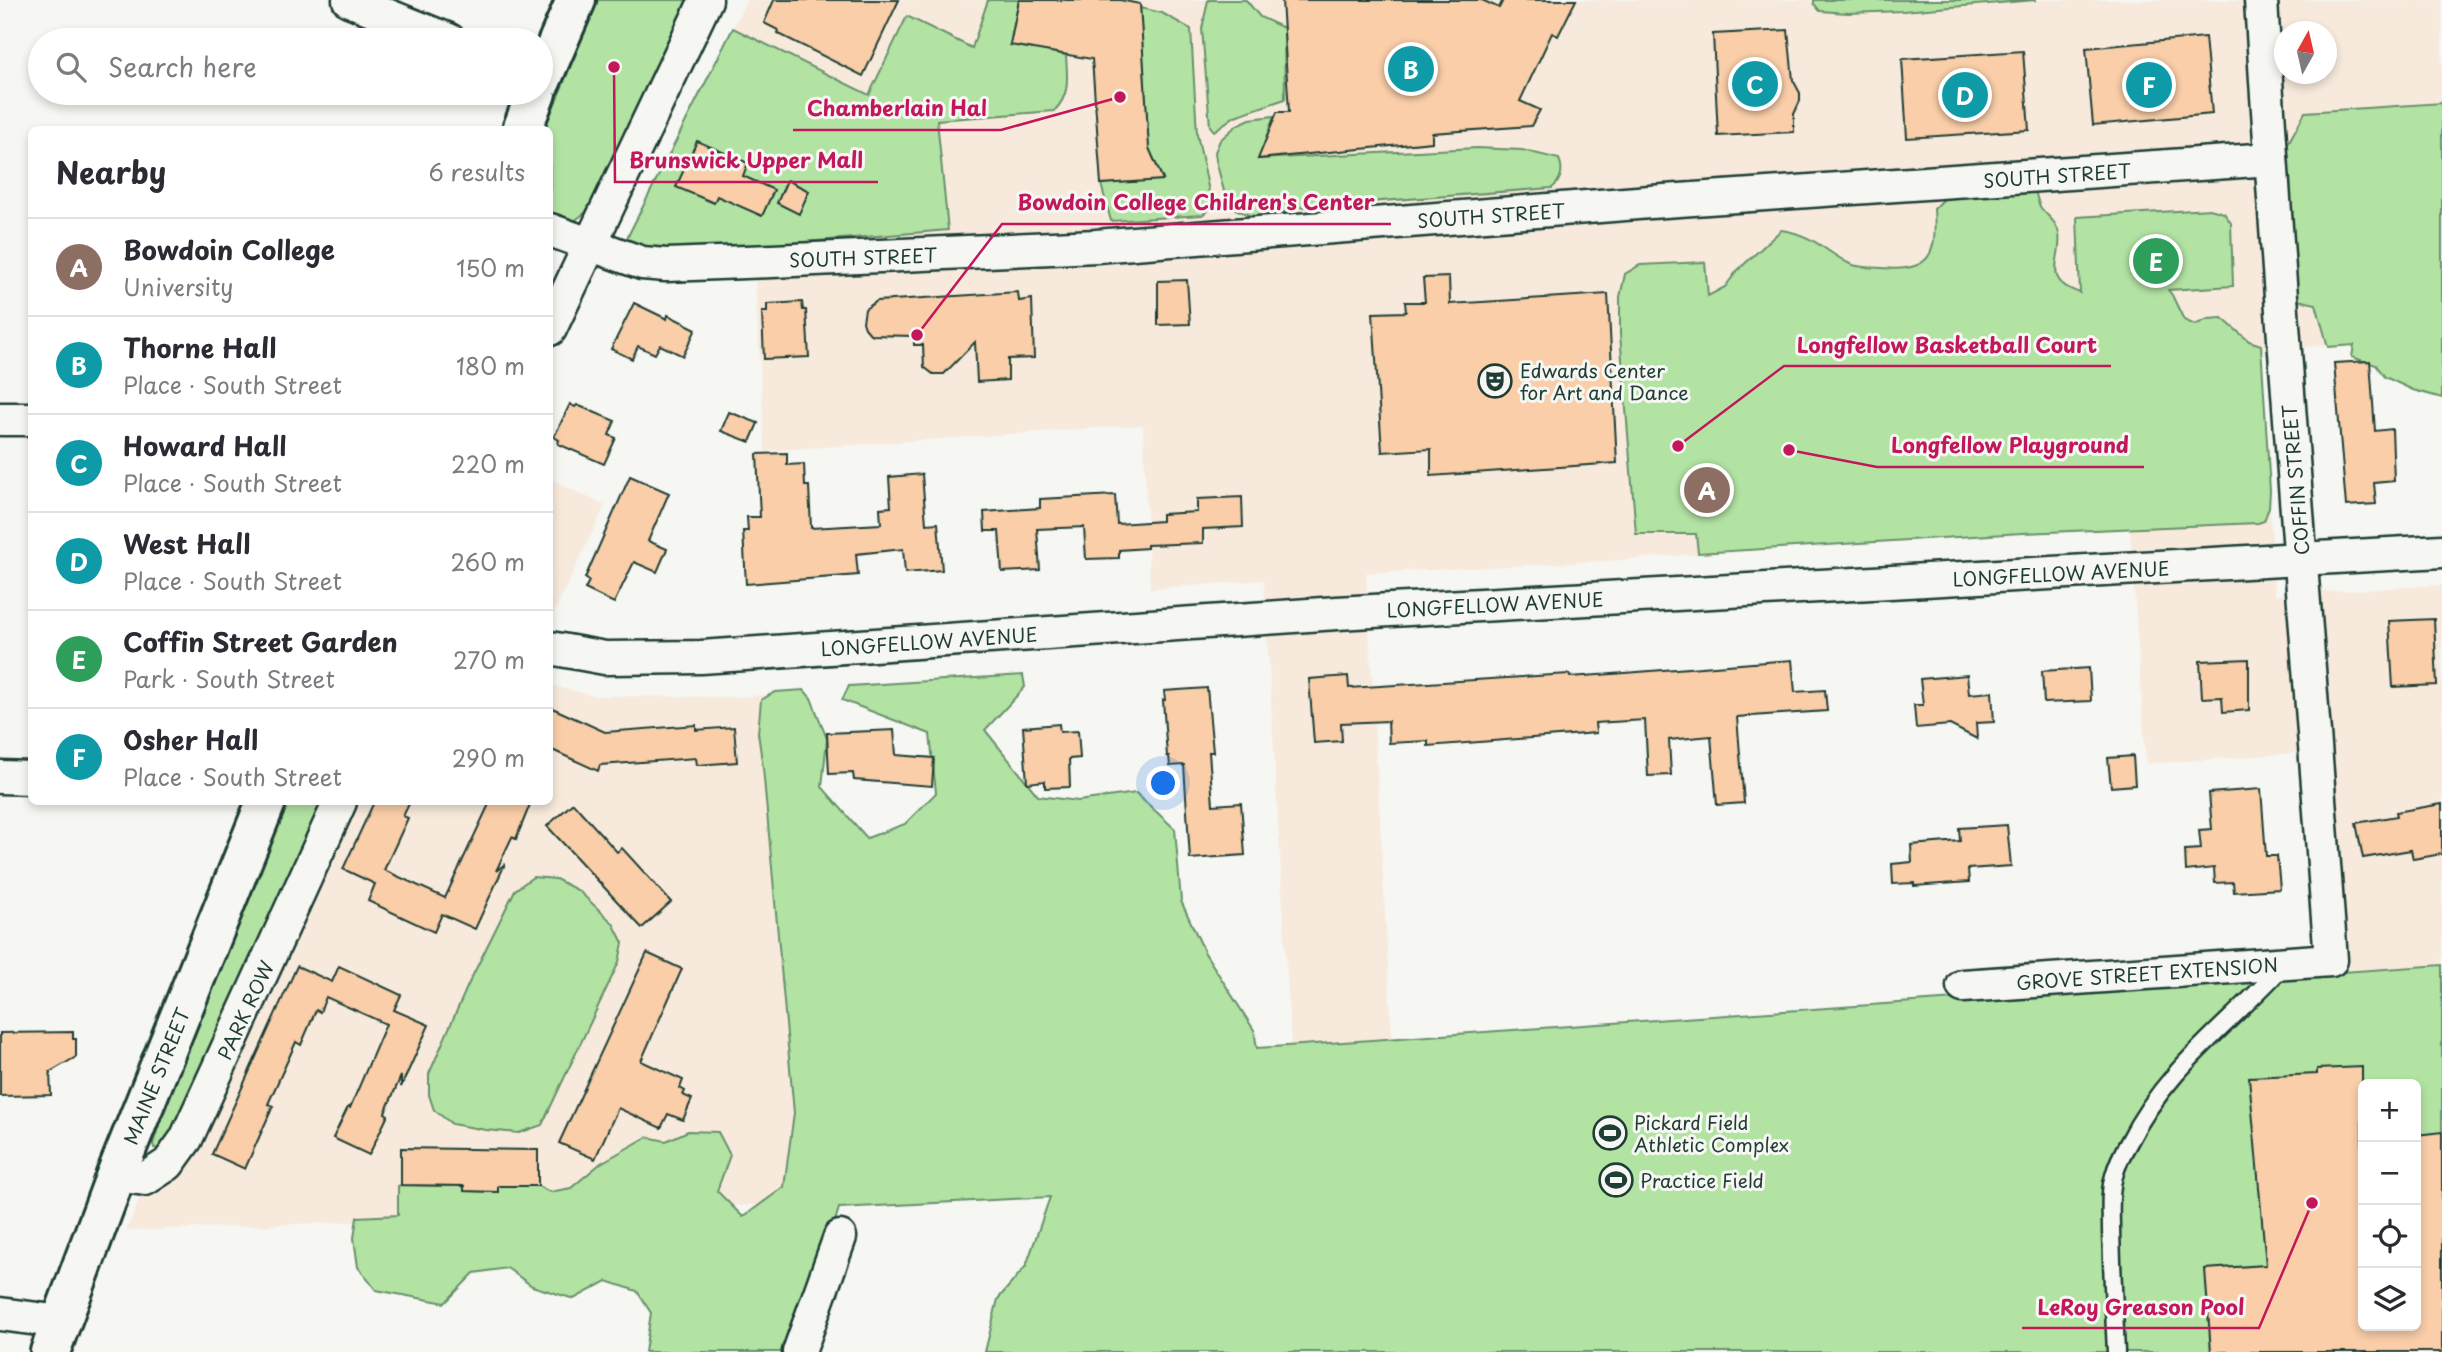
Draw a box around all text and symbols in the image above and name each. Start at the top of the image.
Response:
north arrow [2274,21,2337,84]
search box [28,28,553,105]
pin: B [1388,43,1434,95]
text: Search here [108,47,257,86]
icon: search [52,48,90,86]
pin: C [1732,58,1778,110]
pin: F [2126,59,2172,111]
pin: D [1942,69,1988,121]
callout: Chamberlain Hal [793,88,1001,130]
text: Chamberlain Hal [807,91,987,123]
callout: Brunswick Upper Mall [615,140,878,182]
text: Brunswick Upper Mall [629,143,863,175]
text: Nearby [56,149,166,194]
text: 6 results [429,154,525,189]
street label: SOUTH STREET [1982,156,2132,194]
callout: Bowdoin College Children's Center [1002,182,1391,224]
text: Bowdoin College Children's Center [1017,185,1375,217]
street label: SOUTH STREET [1416,196,1566,234]
text: Bowdoin College [123,230,335,269]
pin: E [2133,235,2179,287]
street label: SOUTH STREET [789,240,937,274]
text: A [70,250,88,285]
text: 150 m [456,250,525,285]
text: University [123,269,233,304]
callout: Longfellow Basketball Court [1784,324,2111,366]
text: Thorne Hall [123,328,276,367]
text: Longfellow Basketball Court [1797,328,2097,360]
text: B [71,348,87,383]
text: 180 m [456,348,525,383]
place label: Edwards Center for Art and Dance [1520,356,1689,406]
theatre icon: Edwards Center for Art and Dance [1476,362,1514,400]
text: Place · South Street [123,367,342,402]
street label: COFFIN STREET [2274,403,2316,557]
callout: Longfellow Playground [1877,425,2144,467]
text: Howard Hall [123,426,286,465]
text: Longfellow Playground [1891,428,2129,460]
text: C [70,446,88,481]
text: 220 m [451,446,525,481]
pin: A [1684,464,1730,516]
text: Place · South Street [123,465,342,500]
text: West Hall [123,524,250,563]
text: D [70,544,88,579]
text: 260 m [450,544,525,579]
street label: LONGFELLOW AVENUE [1952,553,2170,593]
text: Place · South Street [123,563,342,598]
street label: LONGFELLOW AVENUE [1386,584,1604,624]
street label: LONGFELLOW AVENUE [820,619,1038,663]
text: Coffin Street Garden [123,622,398,661]
text: E [72,642,86,677]
text: 270 m [453,642,525,677]
text: Park · South Street [123,661,335,696]
text: Osher Hall [123,720,258,759]
text: F [72,740,86,775]
text: 290 m [452,740,525,775]
text: Place · South Street [123,759,342,794]
your location [1146,766,1180,800]
street label: GROVE STREET EXTENSION [2015,950,2279,996]
street label: PARK ROW [210,956,280,1064]
street label: MAINE STREET [116,1004,196,1148]
map controls [2358,1079,2421,1331]
button: + [2358,1079,2421,1142]
place label: Pickard Field Athletic Complex [1634,1108,1789,1158]
sports icon: Pickard Field Athletic Complex [1591,1114,1629,1152]
button: − [2358,1142,2421,1205]
sports icon: Practice Field [1597,1161,1635,1199]
place label: Practice Field [1640,1166,1764,1194]
button: locate [2358,1205,2421,1268]
button: layers [2358,1268,2421,1331]
callout: LeRoy Greason Pool [2022,1286,2259,1328]
text: LeRoy Greason Pool [2038,1290,2244,1322]

